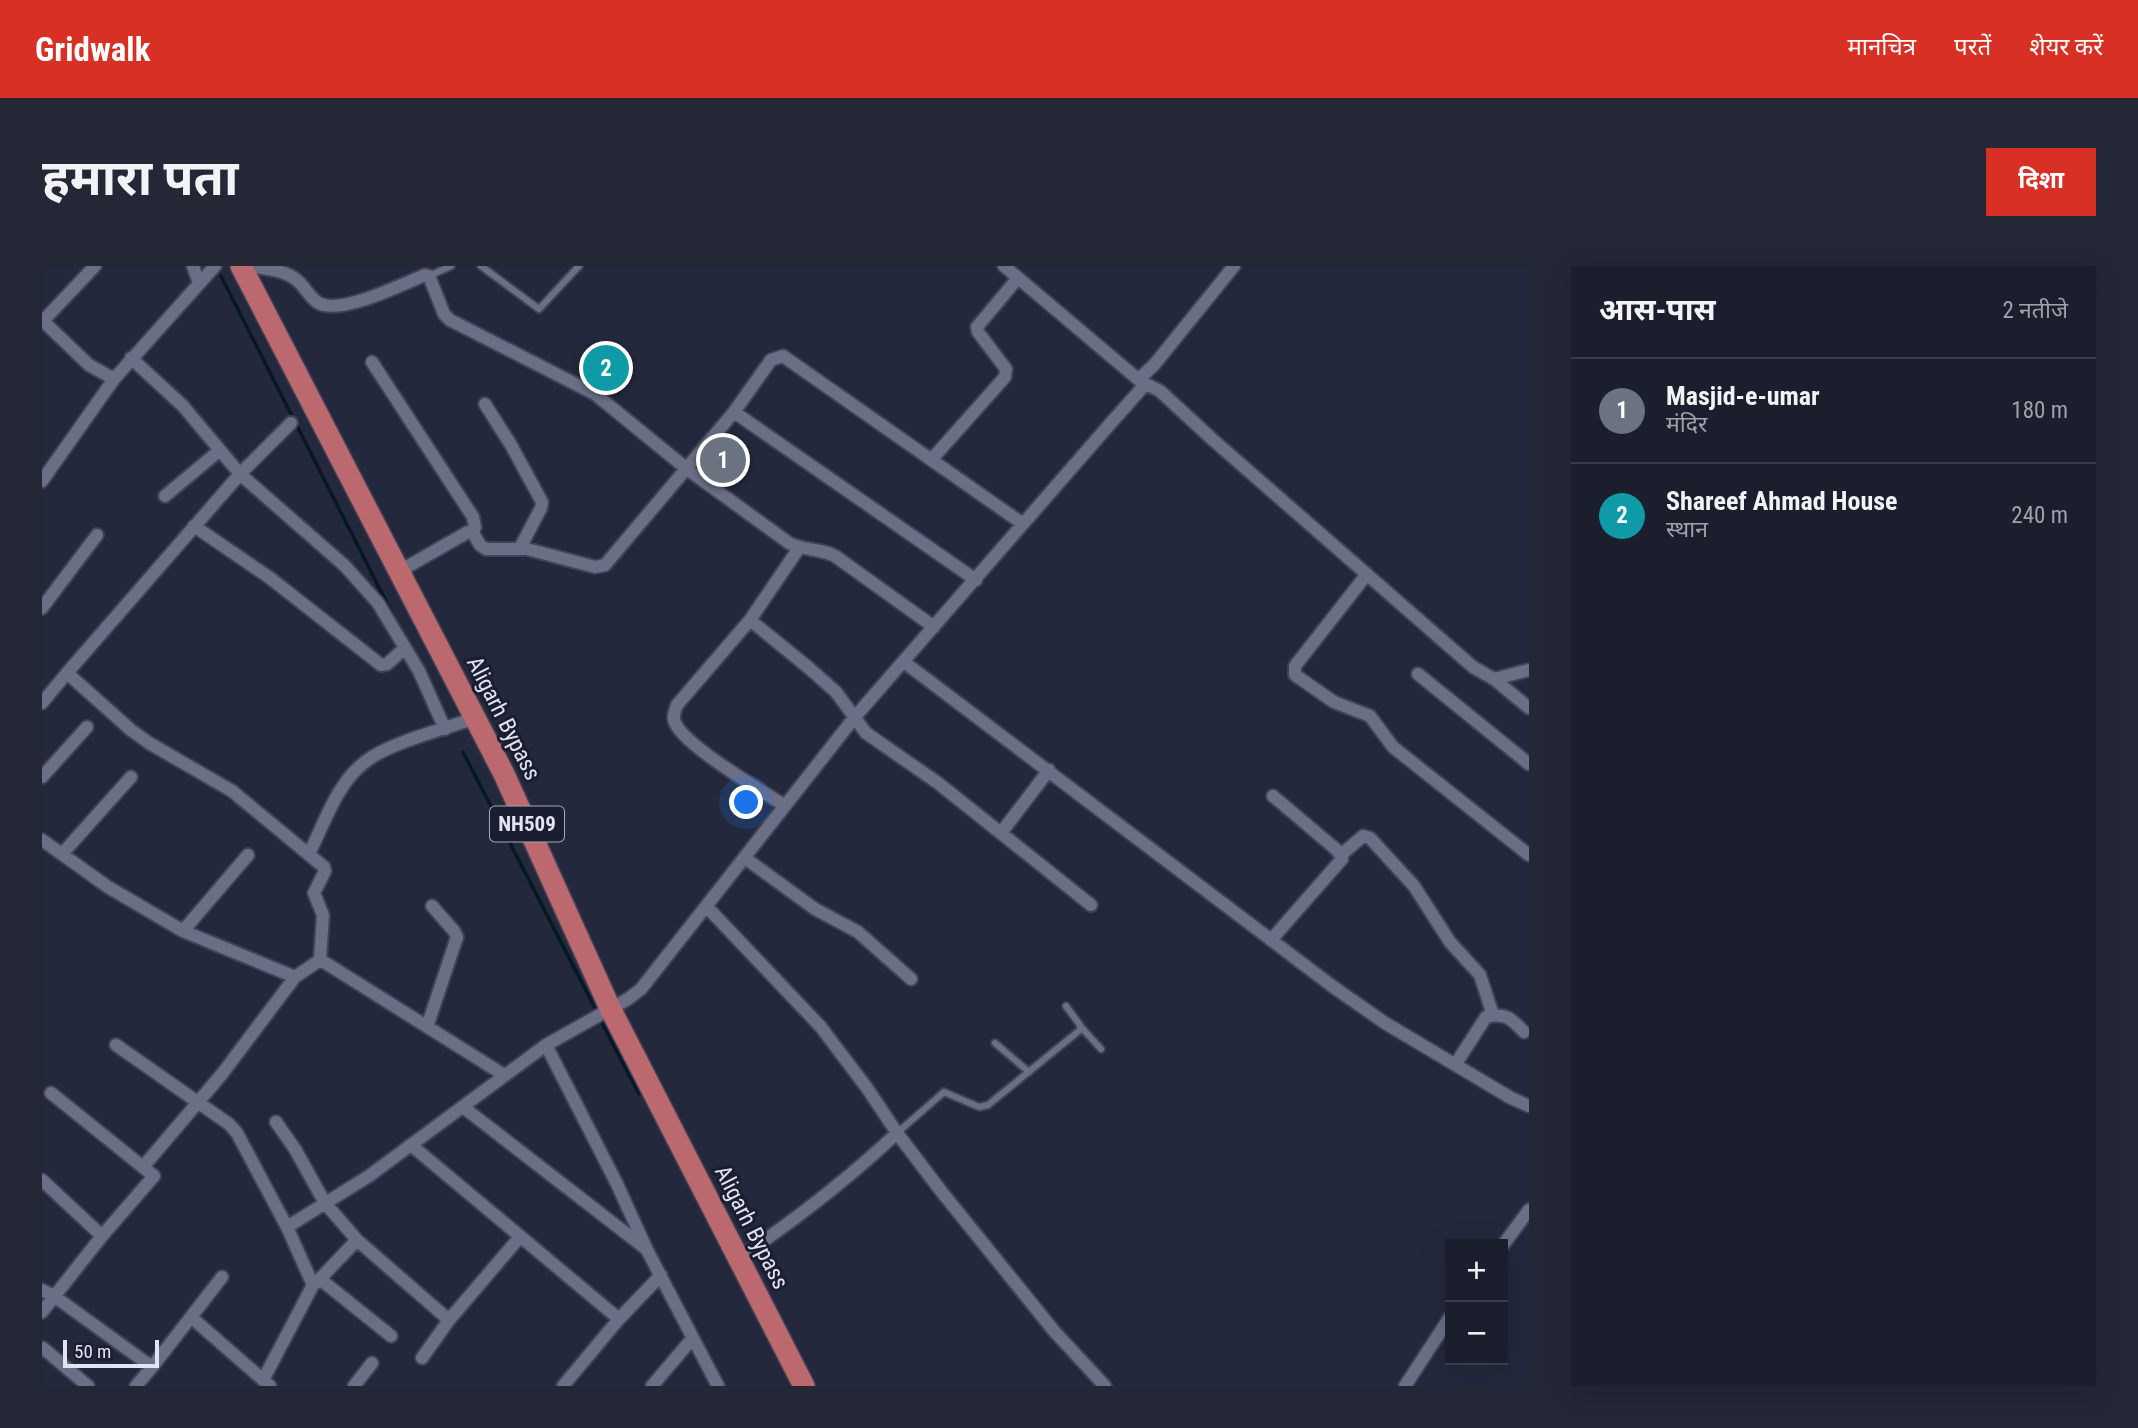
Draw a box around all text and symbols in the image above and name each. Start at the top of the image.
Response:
text: Gridwalk [35,30,150,69]
text: मानचित्र [1847,33,1916,61]
text: परतें [1954,33,1991,61]
text: शेयर करें [2029,33,2103,61]
button: दिशा [1986,148,2096,216]
text: हमारा पता [42,150,238,207]
text: आस-पास [1599,292,1716,327]
text: 2 नतीजे [2002,297,2068,324]
pin: 2 [583,342,629,394]
text: Masjid-e-umar [1666,381,1820,411]
text: 1 [1616,397,1628,424]
text: 180 m [2011,397,2068,424]
text: मंदिर [1666,411,1707,438]
pin: 1 [700,434,746,486]
text: Shareef Ahmad House [1666,486,1898,516]
text: 2 [1616,502,1628,529]
text: 240 m [2011,502,2068,529]
text: स्थान [1666,516,1708,543]
street label: Aligarh Bypass [461,652,546,785]
your location [729,785,763,819]
road number: NH509 [490,806,564,842]
street label: Aligarh Bypass [709,1161,794,1294]
map controls [1445,1239,1508,1365]
button: + [1445,1239,1508,1302]
button: − [1445,1302,1508,1365]
scale bar [63,1337,159,1369]
text: 50 m [74,1340,111,1363]

